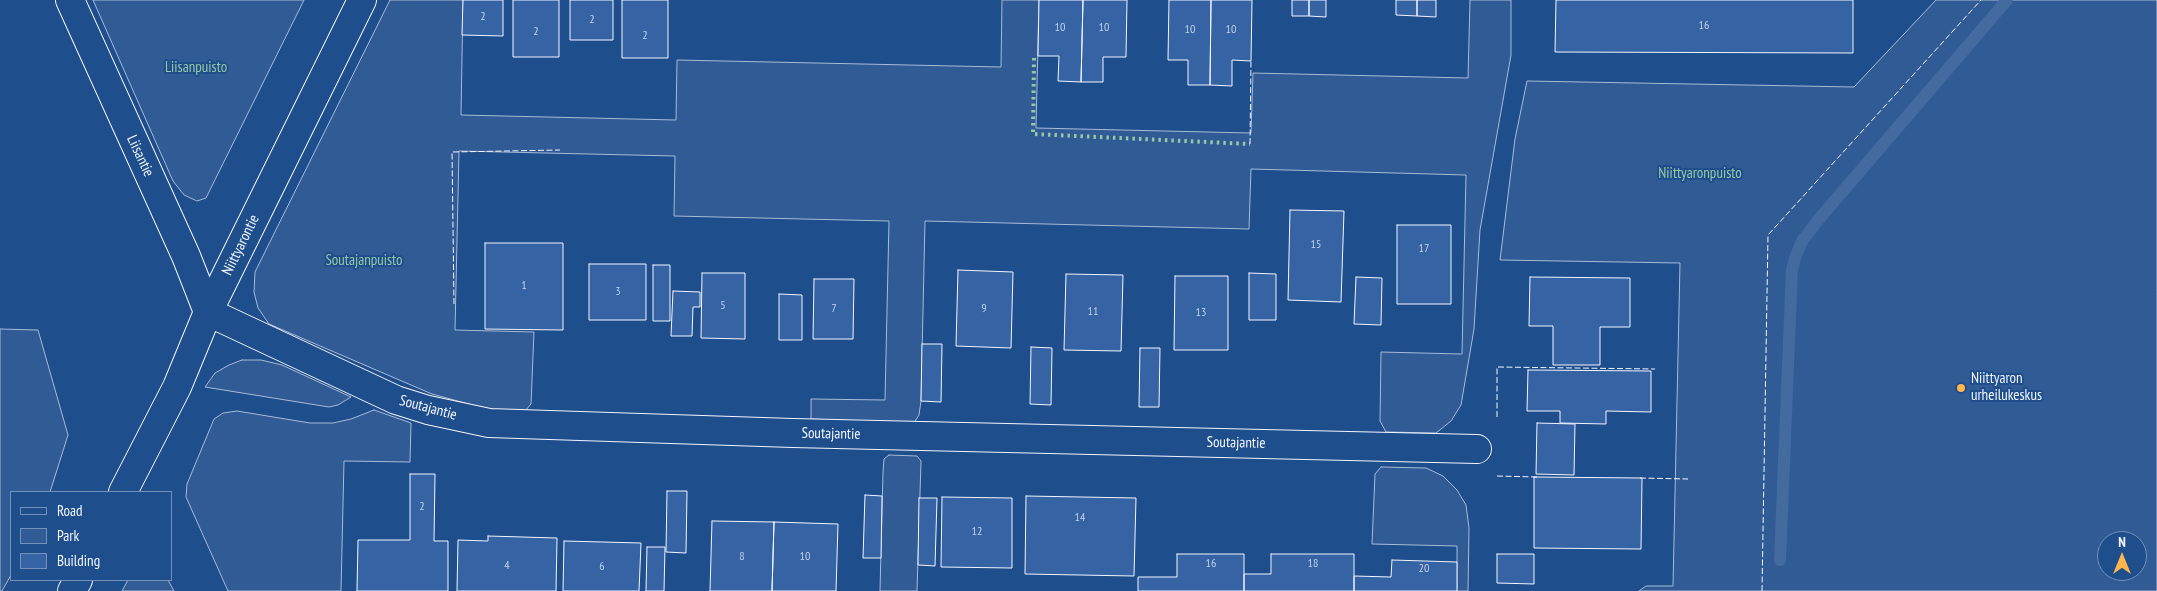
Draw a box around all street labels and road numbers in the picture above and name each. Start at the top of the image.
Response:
street label: Liisantie [123,132,157,180]
street label: Niittyarontie [219,212,263,278]
street label: Soutajantie [397,392,459,424]
street label: Soutajantie [801,424,861,444]
street label: Soutajantie [1206,433,1266,453]

